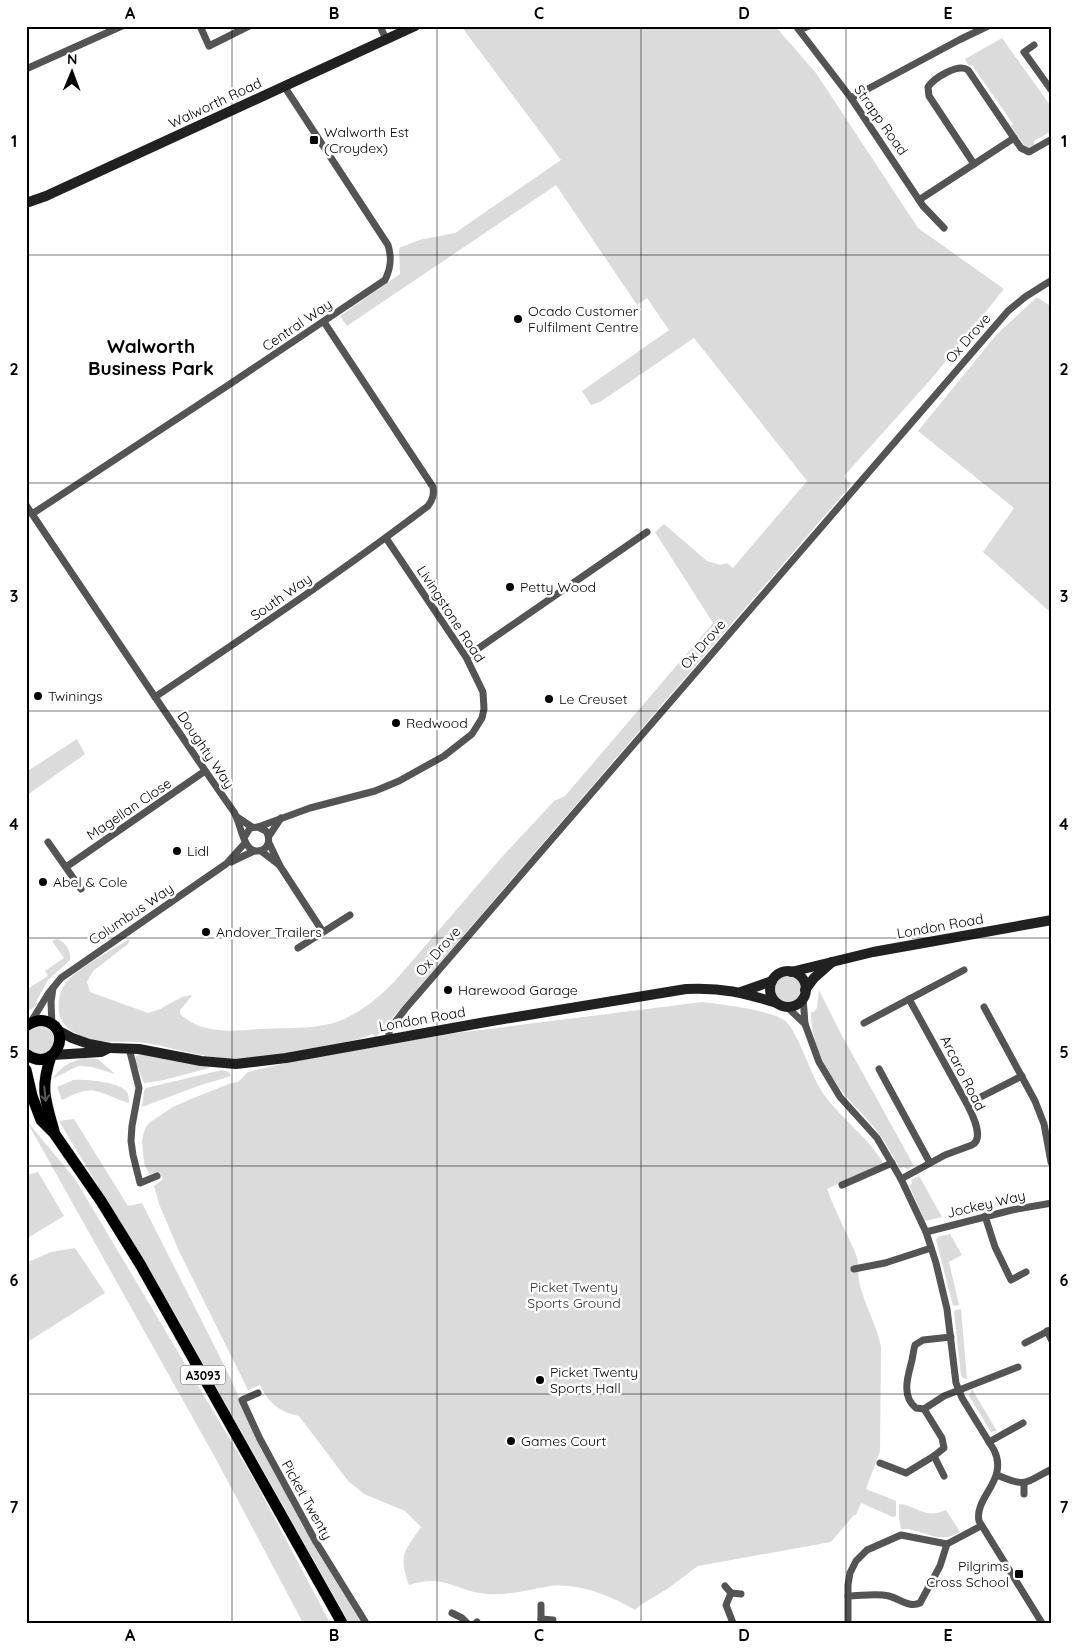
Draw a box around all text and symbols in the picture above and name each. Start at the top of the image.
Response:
text: A [125,3,136,23]
text: B [329,3,339,23]
text: C [534,3,544,23]
text: D [738,3,750,23]
text: E [943,3,953,23]
north arrow [48,48,98,98]
text: N [67,50,78,68]
street label: Walworth Road [166,74,264,132]
street label: Strapp Road [850,81,912,159]
place label: Walworth Est (Croydex) [324,123,409,157]
text: 1 [11,131,17,151]
text: 1 [1061,131,1067,151]
marker: Walworth Est (Croydex) [308,134,320,146]
street label: Central Way [259,295,335,355]
place label: Ocado Customer Fulfilment Centre [528,302,639,336]
street label: Ox Drove [942,309,995,367]
marker: Ocado Customer Fulfilment Centre [512,313,524,325]
district label: Walworth Business Park [88,334,214,380]
text: 2 [9,359,19,379]
text: 2 [1059,359,1069,379]
street label: Livingstone Road [413,562,489,666]
street label: South Way [247,569,315,625]
place label: Petty Wood [520,578,596,596]
marker: Petty Wood [504,581,516,593]
text: 3 [10,586,18,606]
text: 3 [1060,586,1068,606]
street label: Ox Drove [677,615,730,673]
place label: Twinings [48,687,103,705]
marker: Twinings [32,690,44,702]
place label: Le Creuset [559,690,628,708]
marker: Le Creuset [543,693,555,705]
street label: Doughty Way [174,708,238,792]
place label: Redwood [406,714,468,732]
marker: Redwood [390,717,402,729]
street label: Magellan Close [83,774,175,844]
text: 4 [9,814,19,834]
text: 4 [1059,814,1069,834]
place label: Lidl [187,842,209,860]
marker: Lidl [171,845,183,857]
place label: Abel & Cole [53,873,127,891]
marker: Abel & Cole [37,876,49,888]
street label: Columbus Way [85,879,177,949]
street label: London Road [895,910,985,942]
street label: Ox Drove [412,922,465,980]
place label: Andover Trailers [216,923,322,941]
marker: Andover Trailers [200,926,212,938]
place label: Harewood Garage [458,981,578,999]
marker: Harewood Garage [442,984,454,996]
street label: London Road [377,1003,467,1035]
street label: Arcaro Road [936,1032,990,1114]
text: 5 [9,1042,19,1062]
text: 5 [1059,1042,1069,1062]
one-way arrow [40,1086,50,1102]
street label: Jockey Way [945,1186,1027,1222]
text: 6 [10,1270,19,1290]
text: 6 [1060,1270,1069,1290]
park label: Picket Twenty Sports Ground [527,1278,621,1312]
place label: Picket Twenty Sports Hall [550,1363,638,1397]
road number: A3093 [180,1366,226,1384]
marker: Picket Twenty Sports Hall [534,1374,546,1386]
place label: Games Court [521,1432,606,1450]
marker: Games Court [505,1435,517,1447]
street label: Picket Twenty [278,1457,336,1543]
text: 7 [10,1497,19,1517]
text: 7 [1060,1497,1069,1517]
place label: Pilgrims Cross School [926,1557,1009,1591]
marker: Pilgrims Cross School [1013,1568,1025,1580]
text: A [125,1625,136,1645]
text: B [329,1625,339,1645]
text: C [534,1625,544,1645]
text: D [738,1625,750,1645]
text: E [943,1625,953,1645]

